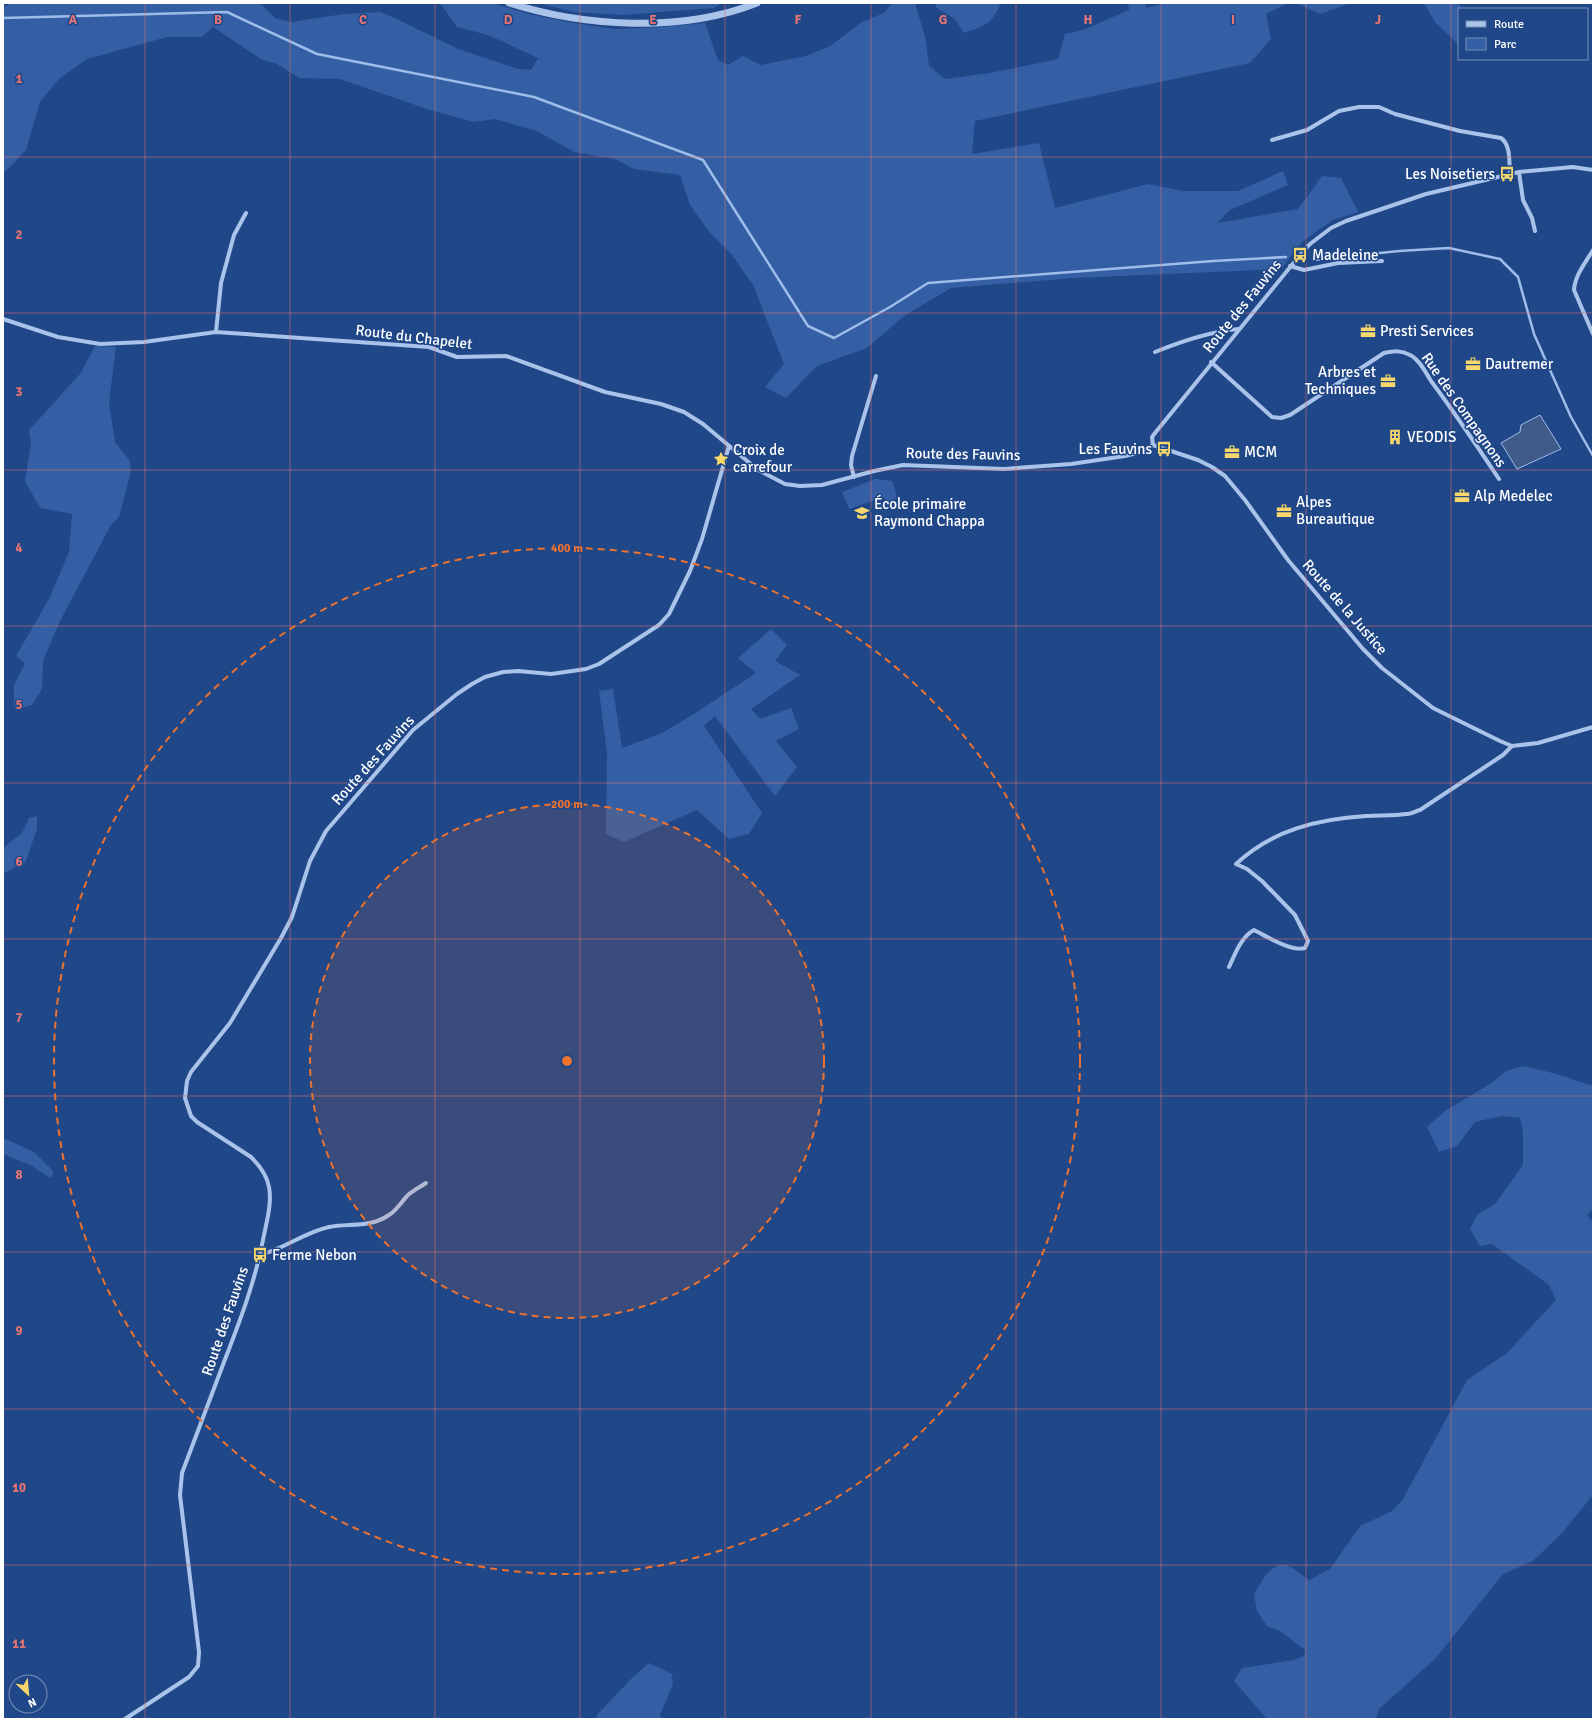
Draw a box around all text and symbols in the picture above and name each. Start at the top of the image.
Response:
legend [1458,8,1588,60]
text: A [69,12,78,28]
text: B [214,12,222,28]
text: C [359,12,367,28]
text: D [504,12,513,28]
text: E [649,12,657,28]
text: F [795,12,802,28]
text: G [939,12,947,28]
text: H [1084,12,1092,28]
text: I [1231,12,1235,28]
text: J [1375,12,1381,28]
text: Route [1494,17,1524,32]
text: Parc [1494,37,1517,52]
text: 1 [15,71,23,87]
place label: Les Noisetiers [1405,165,1495,183]
bus stop icon: Les Noisetiers [1498,165,1516,183]
text: 2 [15,227,23,243]
bus stop icon: Madeleine [1291,246,1309,264]
place label: Madeleine [1312,246,1379,264]
street label: Route des Fauvins [1199,255,1285,356]
street label: Route du Chapelet [355,321,473,353]
office icon: Presti Services [1359,322,1377,340]
place label: Presti Services [1380,322,1474,340]
street label: Rue des Compagnons [1418,349,1511,471]
office icon: Dautremer [1464,355,1482,373]
place label: Dautremer [1485,355,1554,373]
place label: Arbres et Techniques [1305,363,1376,398]
office icon: Arbres et Techniques [1379,372,1397,390]
text: 3 [15,384,23,400]
building icon: VEODIS [1386,428,1404,446]
place label: VEODIS [1407,428,1456,446]
place label: Les Fauvins [1079,440,1152,458]
bus stop icon: Les Fauvins [1155,440,1173,458]
place label: Croix de carrefour [733,441,793,476]
office icon: MCM [1223,443,1241,461]
place label: MCM [1244,443,1277,461]
street label: Route des Fauvins [906,444,1021,464]
place icon: Croix de carrefour [712,450,730,468]
office icon: Alp Medelec [1453,487,1471,505]
place label: Alp Medelec [1474,487,1553,505]
place label: Alpes Bureautique [1296,493,1375,528]
place label: École primaire Raymond Chappa [874,494,985,530]
office icon: Alpes Bureautique [1275,502,1293,520]
school or university icon: École primaire Raymond Chappa [853,504,871,522]
text: 4 [15,540,23,556]
text: 400 m [551,541,583,556]
street label: Route de la Justice [1299,556,1391,658]
text: 5 [15,697,23,713]
street label: Route des Fauvins [328,711,418,809]
text: 200 m [551,797,583,812]
text: 6 [15,854,23,870]
text: 7 [15,1010,23,1026]
centre of rings [560,1054,574,1068]
text: 8 [15,1167,23,1183]
bus stop icon: Ferme Nebon [251,1246,269,1264]
place label: Ferme Nebon [272,1246,357,1264]
street label: Route des Fauvins [198,1263,252,1378]
text: 9 [15,1323,23,1339]
text: 10 [12,1480,26,1496]
text: 11 [12,1636,26,1652]
north arrow [8,1674,48,1714]
text: N [26,1695,38,1710]

